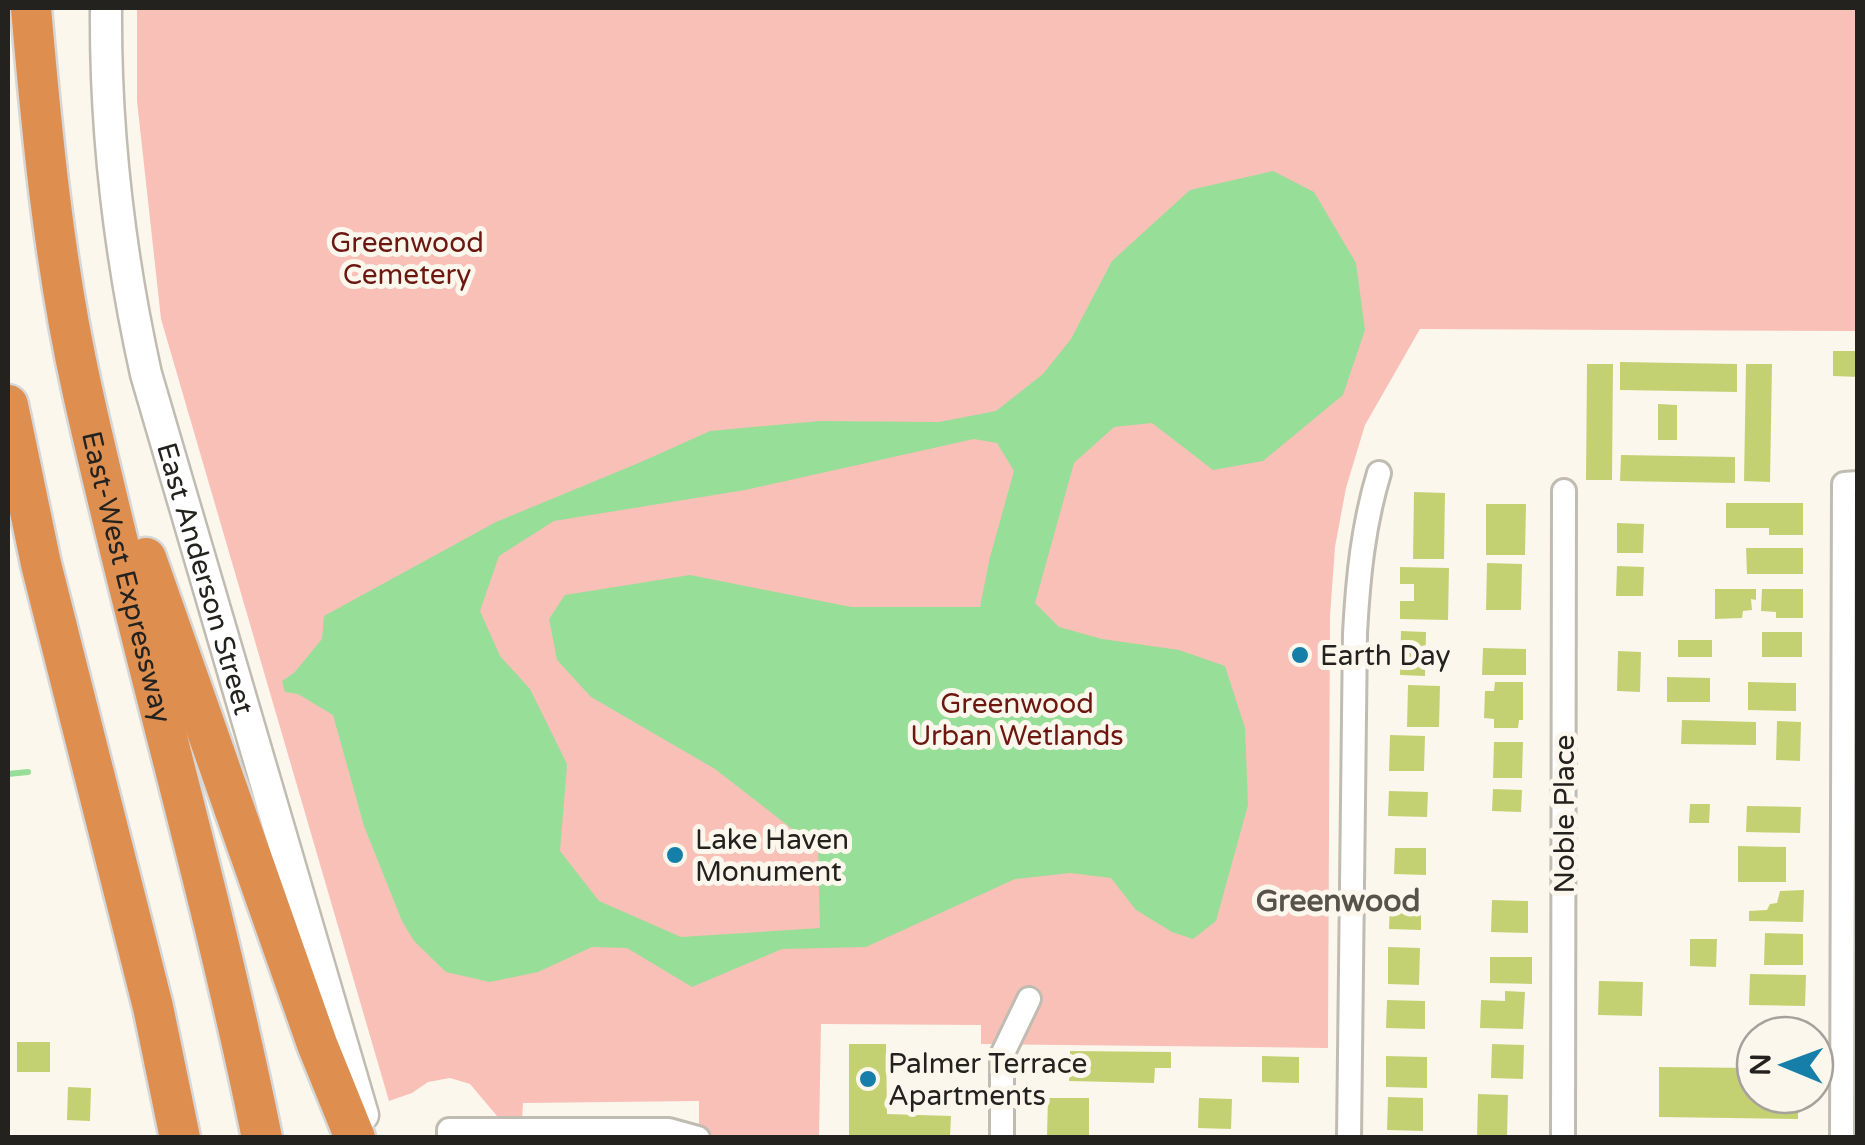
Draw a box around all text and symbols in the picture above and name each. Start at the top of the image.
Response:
park label: Greenwood Cemetery [330,226,484,292]
street label: East-West Expressway [74,428,179,727]
street label: East Anderson Street [149,439,261,719]
place label: Earth Day [1320,639,1450,673]
marker: Earth Day [1289,644,1311,666]
park label: Greenwood Urban Wetlands [910,687,1124,753]
street label: Noble Place [1548,735,1582,893]
place label: Lake Haven Monument [695,823,849,889]
marker: Lake Haven Monument [664,844,686,866]
district label: Greenwood [1256,883,1420,920]
north arrow [1735,1015,1835,1115]
place label: Palmer Terrace Apartments [888,1047,1087,1113]
text: N [1744,1053,1778,1076]
marker: Palmer Terrace Apartments [857,1068,879,1090]

